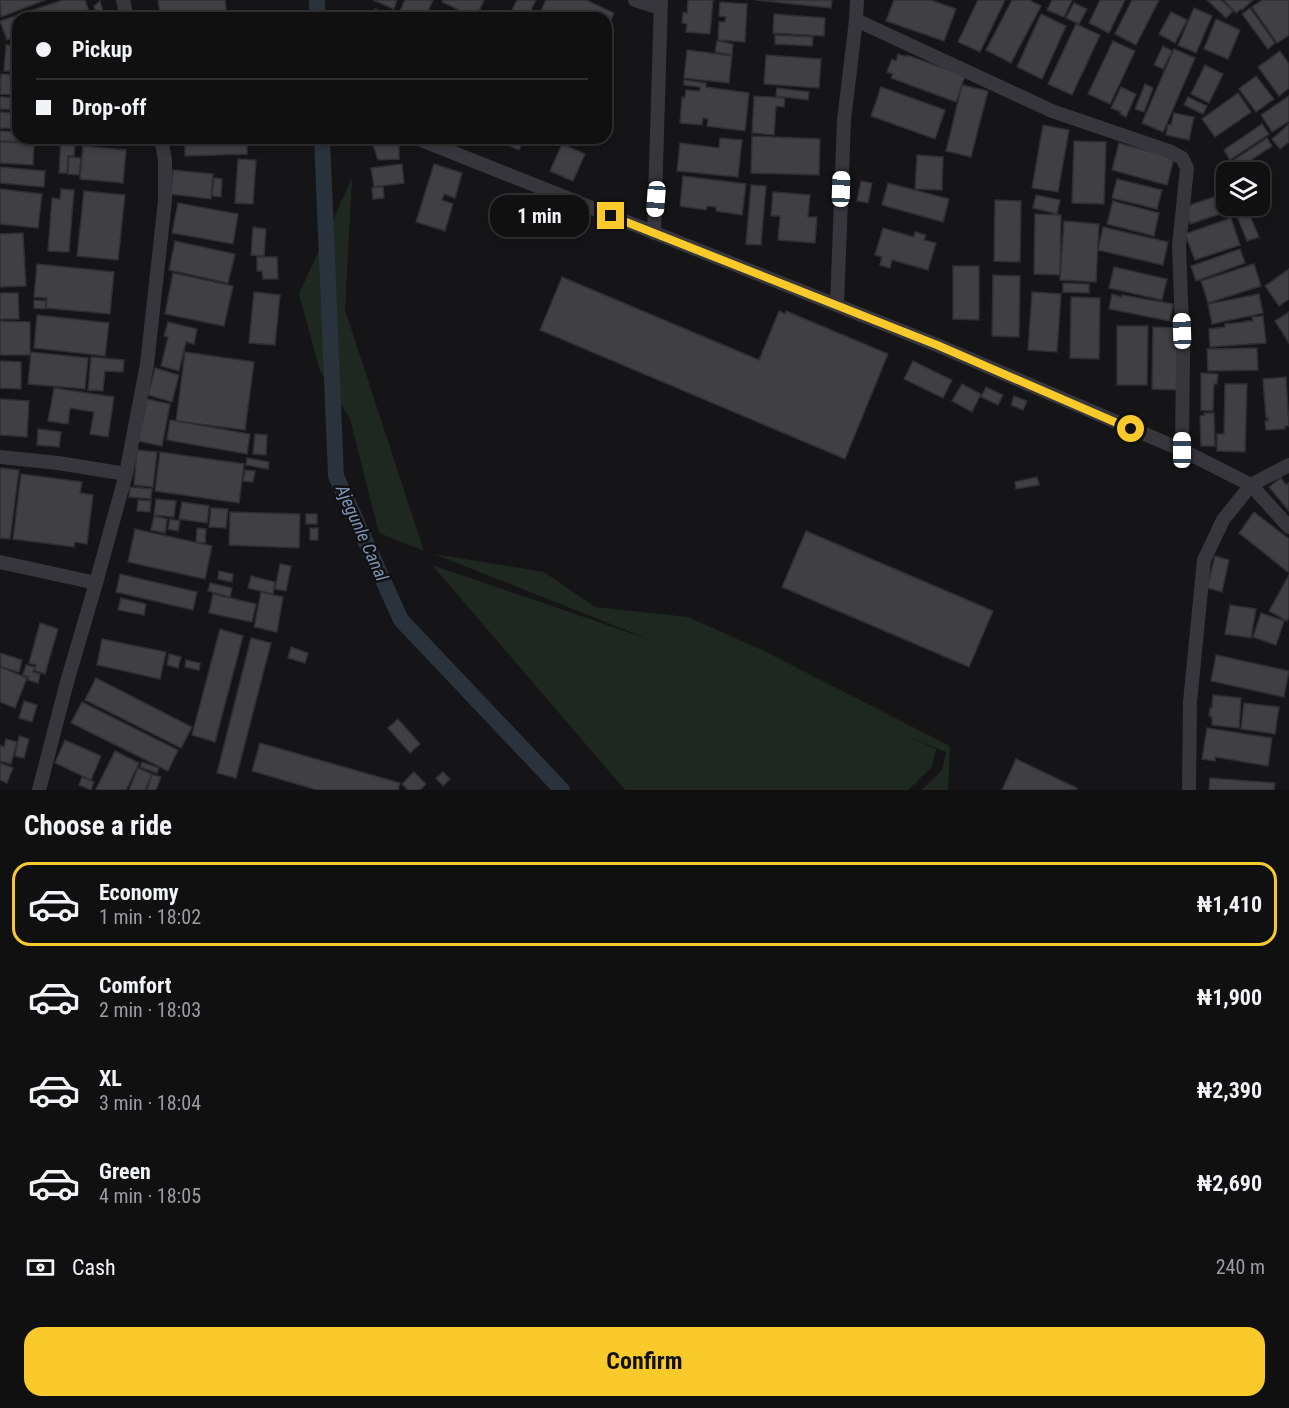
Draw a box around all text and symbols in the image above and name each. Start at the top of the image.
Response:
text: Pickup [72,37,132,62]
text: Drop-off [72,95,146,120]
map controls [1216,162,1270,216]
button: layers [1216,162,1270,216]
car [831,171,851,207]
car [646,180,666,218]
callout: 1 min [491,195,590,237]
route end [597,202,624,229]
text: 1 min [517,204,562,228]
car [1172,313,1192,349]
route start [1117,415,1144,442]
car [1173,432,1191,468]
water label: Ajegunle Canal [331,481,393,585]
text: Choose a ride [24,810,172,842]
icon: car [27,877,81,931]
text: Economy [99,880,179,905]
text: ₦1,410 [1196,892,1262,917]
text: 1 min · 18:02 [99,905,201,929]
icon: car [27,970,81,1024]
text: Comfort [99,973,172,998]
text: ₦1,900 [1196,985,1262,1010]
text: 2 min · 18:03 [99,998,201,1022]
icon: car [27,1063,81,1117]
text: XL [99,1066,122,1091]
text: ₦2,390 [1196,1078,1262,1103]
text: 3 min · 18:04 [99,1091,201,1115]
icon: car [27,1156,81,1210]
text: Green [99,1159,151,1184]
text: ₦2,690 [1196,1171,1262,1196]
text: 4 min · 18:05 [99,1184,201,1208]
icon: cash [24,1251,57,1284]
text: Cash [72,1255,116,1280]
text: 240 m [1216,1255,1265,1279]
button: Confirm [24,1327,1265,1396]

